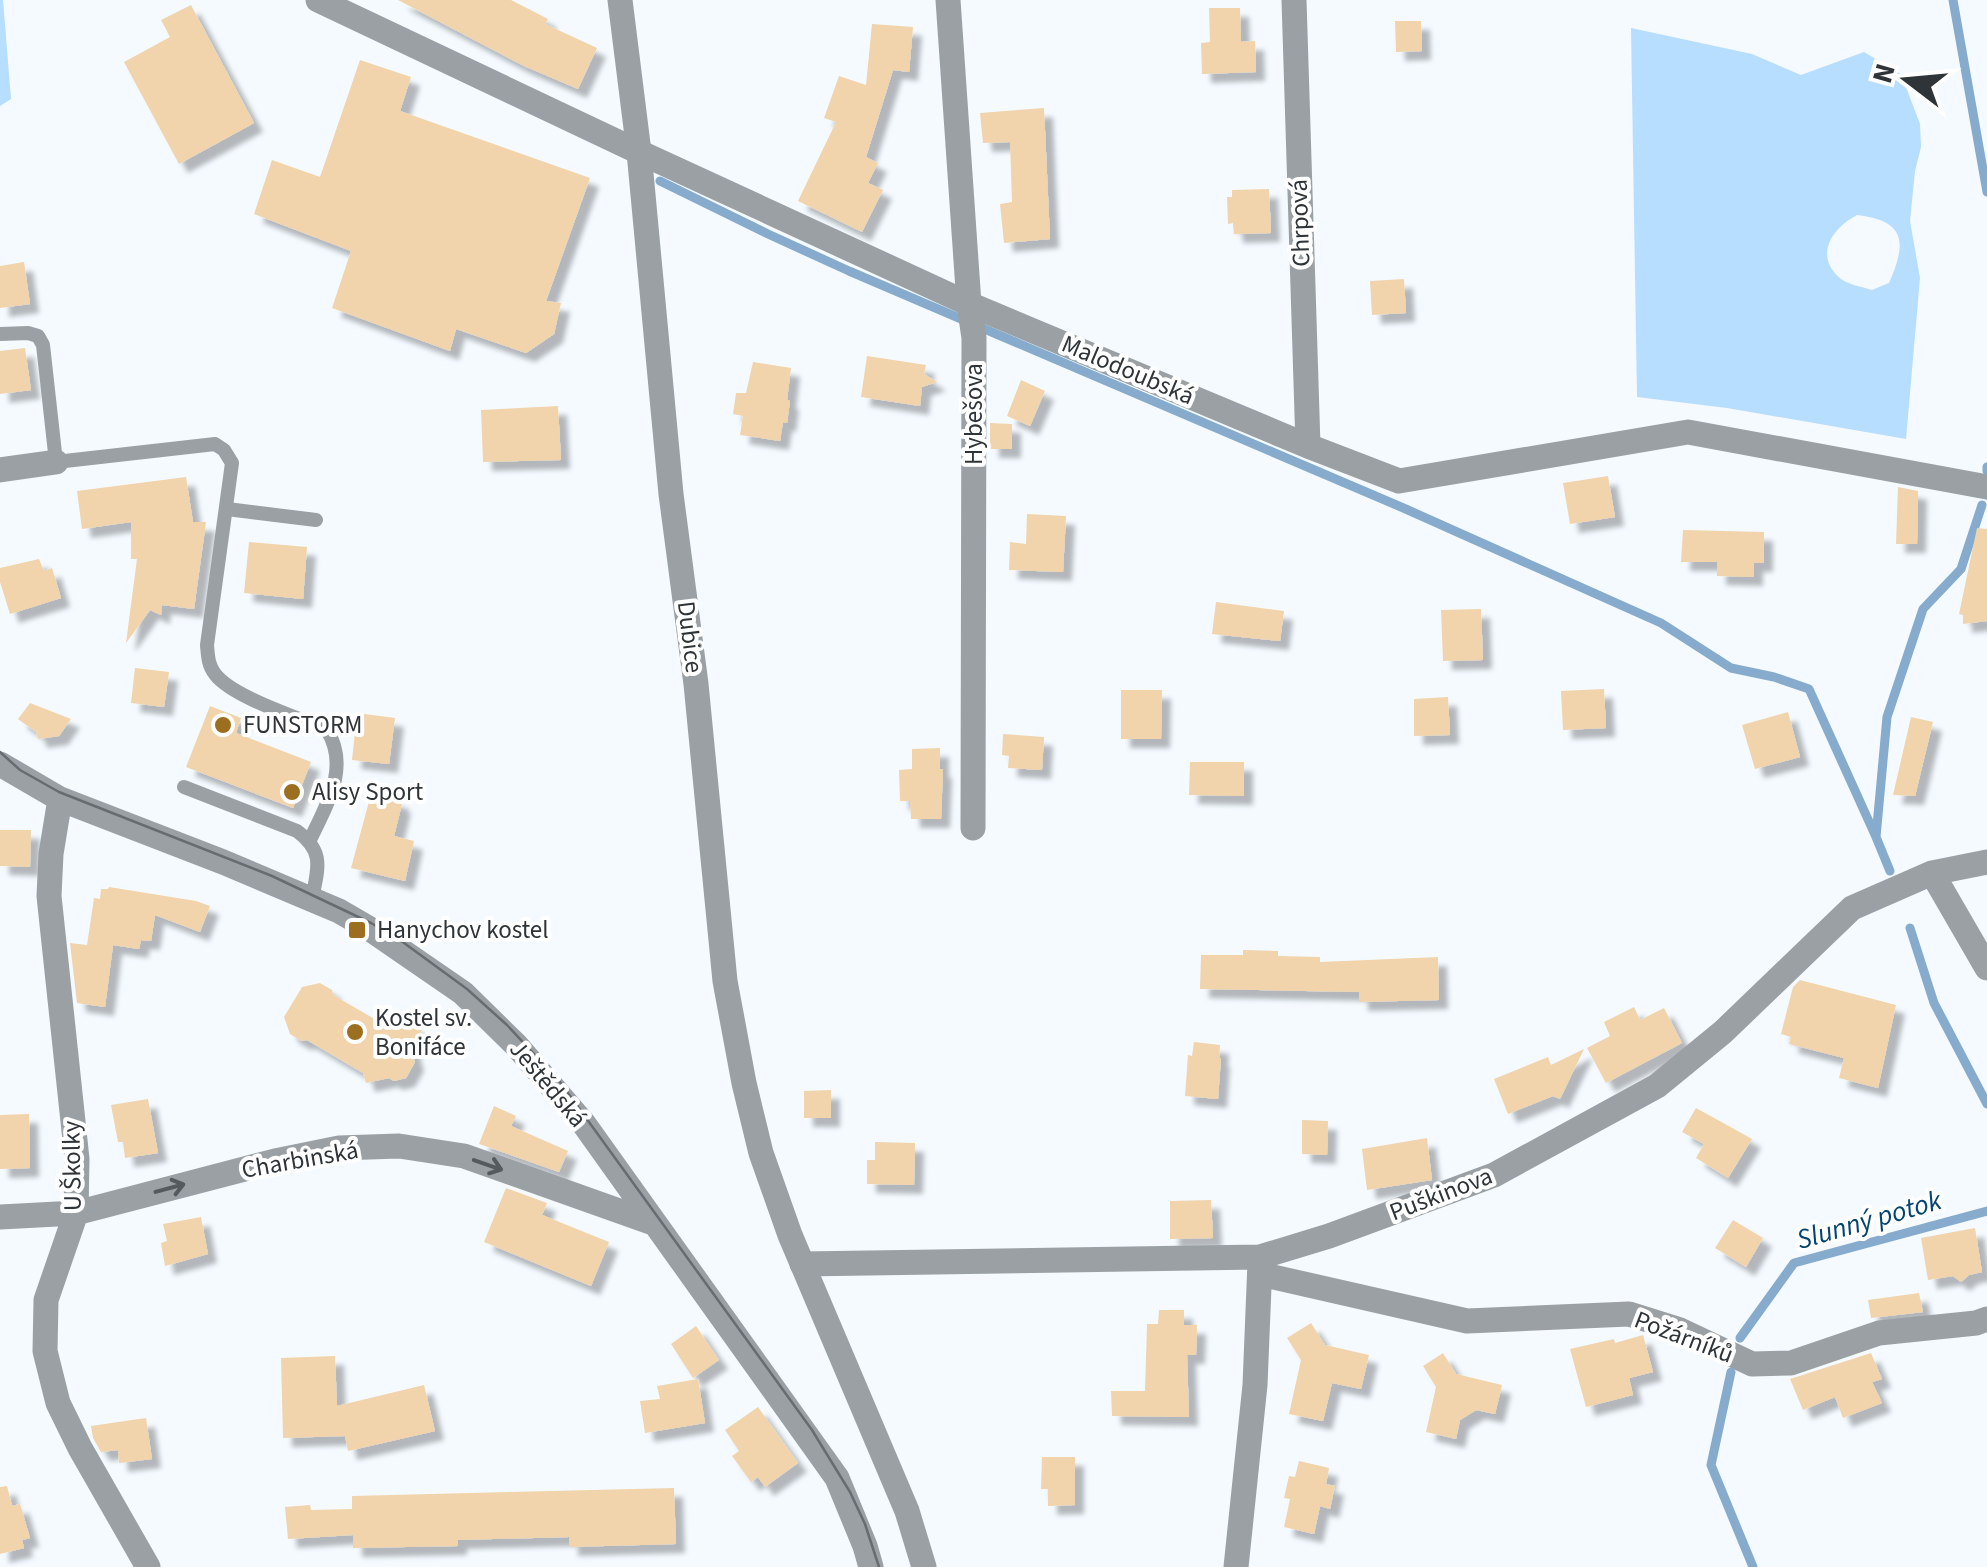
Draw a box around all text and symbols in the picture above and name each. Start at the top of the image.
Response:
north arrow [1857,30,1957,130]
text: N [1862,59,1906,88]
street label: Chrpová [1280,179,1320,267]
street label: Malodoubská [1056,326,1200,414]
street label: Hybešova [956,363,992,465]
street label: Dubice [668,599,712,675]
place label: FUNSTORM [243,707,362,743]
marker: FUNSTORM [212,714,234,736]
place label: Alisy Sport [312,774,424,810]
marker: Alisy Sport [281,781,303,803]
place label: Hanychov kostel [377,912,549,948]
marker: Hanychov kostel [346,919,368,941]
place label: Kostel sv. Bonifáce [375,1000,472,1065]
marker: Kostel sv. Bonifáce [344,1021,366,1043]
street label: Ještědská [501,1033,595,1135]
street label: U Školky [53,1120,91,1211]
street label: Charbinská [239,1132,361,1188]
one-way arrow [472,1157,503,1175]
street label: Puškinova [1384,1158,1498,1230]
one-way arrow [154,1178,186,1197]
water label: Slunný potok [1792,1180,1947,1260]
street label: Požárníků [1629,1302,1739,1372]

